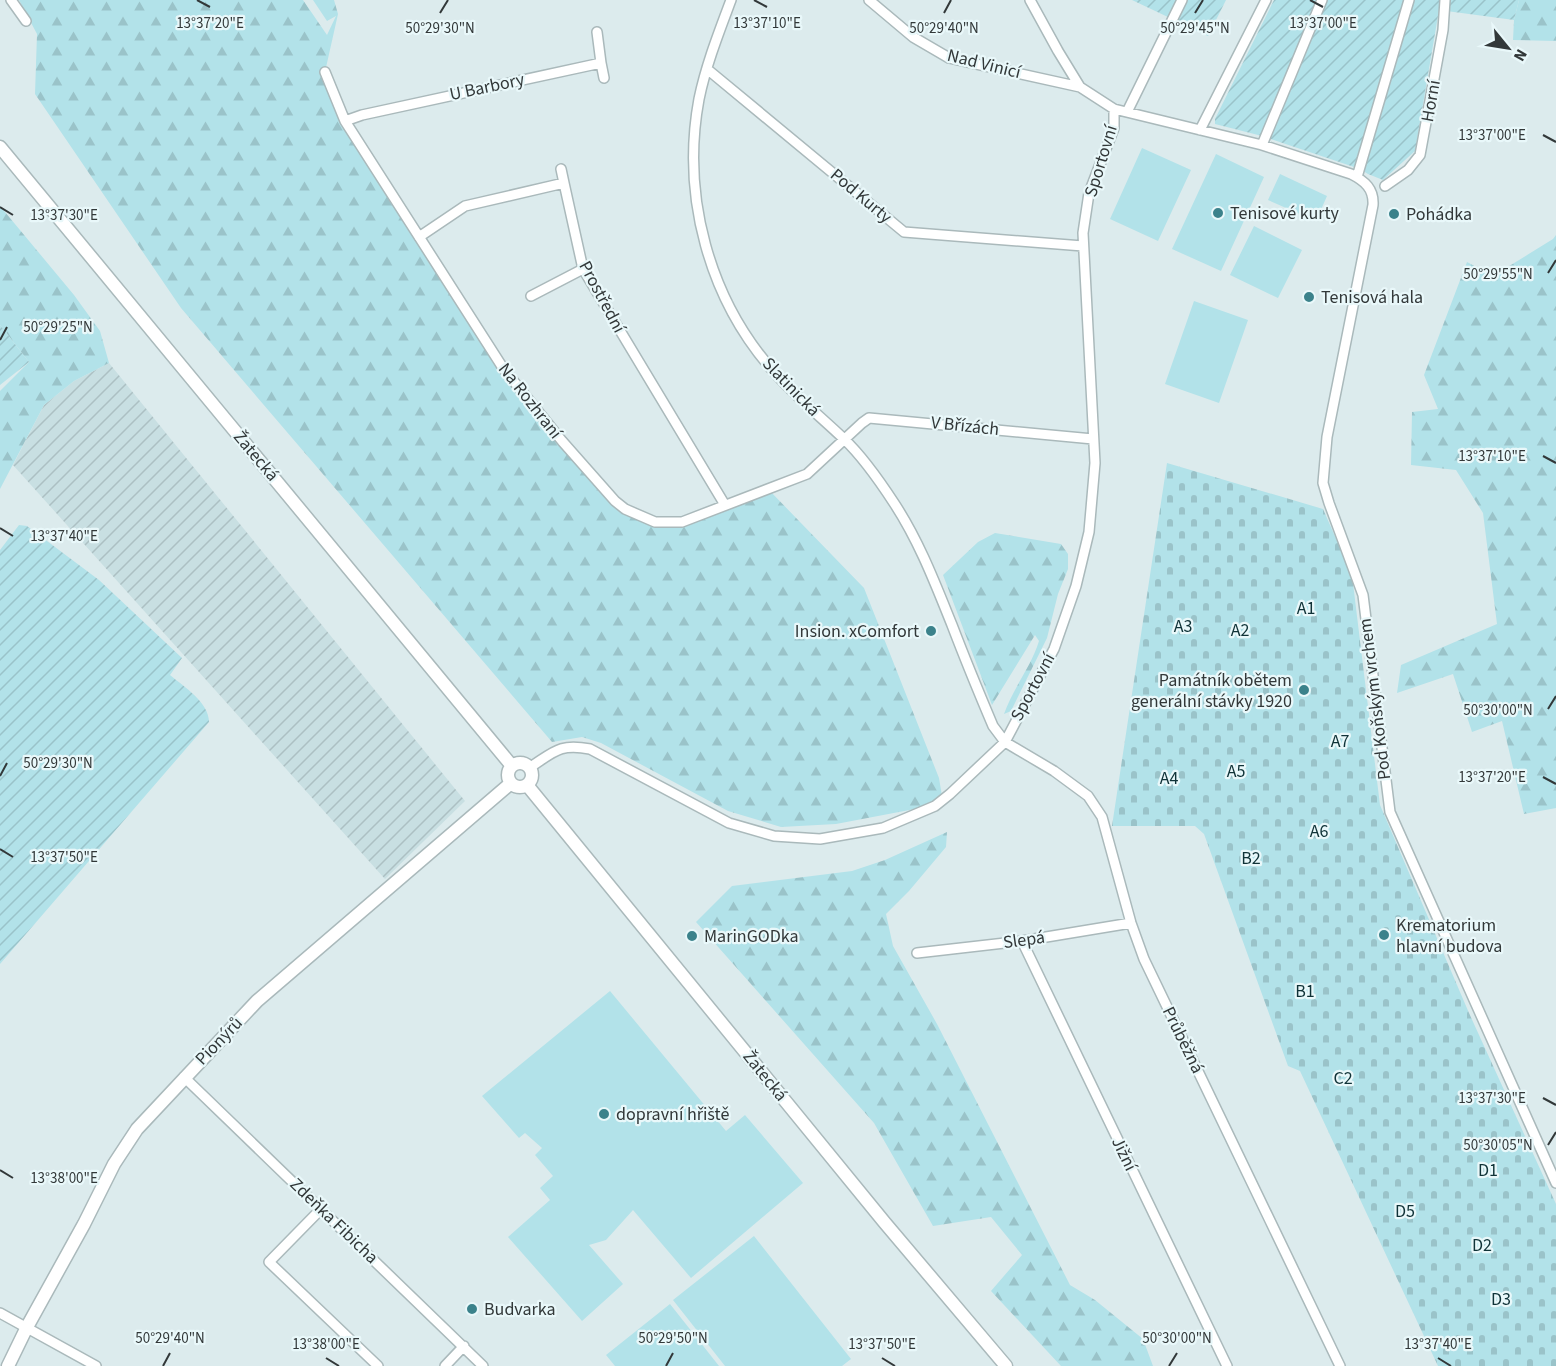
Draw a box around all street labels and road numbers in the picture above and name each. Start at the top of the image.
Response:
street label: Nad Vinicí [945,43,1024,85]
street label: U Barbory [447,67,527,107]
street label: Horní [1415,78,1447,124]
street label: Sportovní [1078,122,1124,200]
street label: Pod Kurty [825,163,898,230]
street label: Prostřední [573,256,632,338]
street label: Slatinická [756,352,826,422]
street label: Na Rozhraní [492,358,568,445]
street label: V Břízách [930,410,1000,442]
street label: Žatecká [227,425,285,487]
street label: Pod Koňským vrchem [1353,617,1397,781]
street label: Sportovní [1005,648,1062,725]
street label: Slepá [1001,925,1047,955]
street label: Průběžná [1156,1002,1210,1078]
street label: Pionýrů [190,1011,248,1071]
street label: Žatecká [737,1045,793,1107]
street label: Jižní [1105,1133,1143,1176]
street label: Zdeňka Fibicha [284,1172,384,1270]

